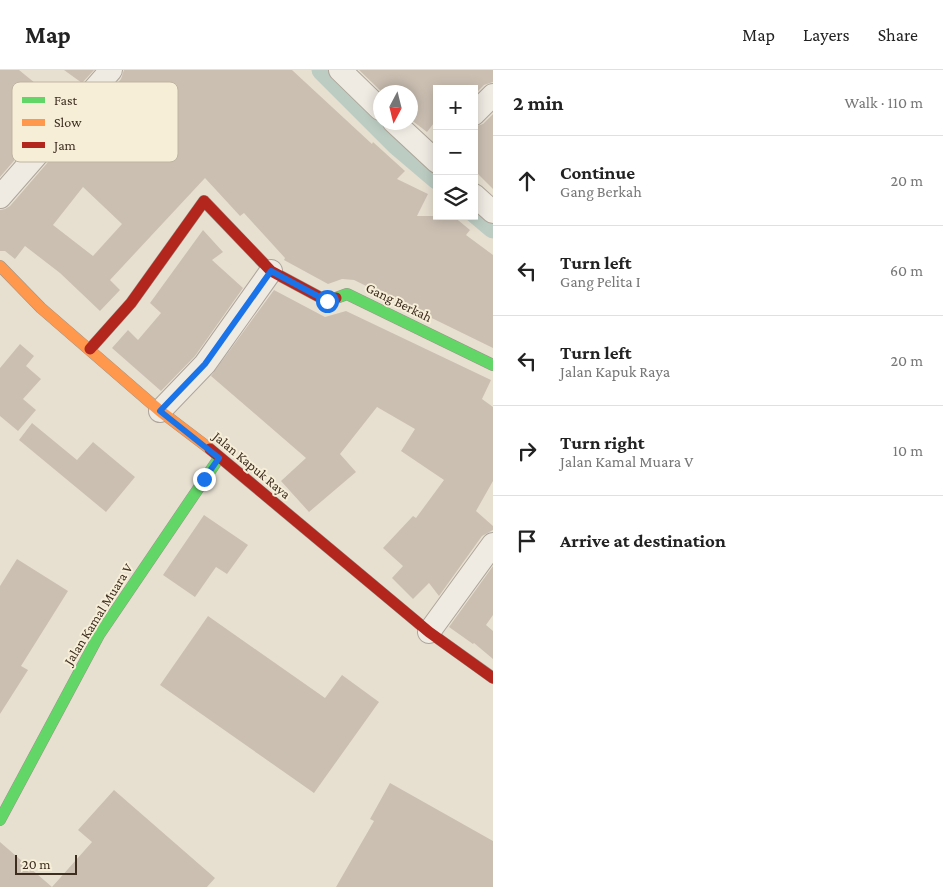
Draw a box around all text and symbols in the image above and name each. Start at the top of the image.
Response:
text: Map [25,21,71,48]
text: Map [742,25,775,45]
text: Layers [803,25,850,45]
text: Share [878,25,918,45]
legend [12,82,178,162]
north arrow [373,85,418,130]
map controls [433,85,478,220]
button: + [433,85,478,130]
text: 2 min [513,91,564,115]
text: Fast [54,92,78,108]
text: Walk · 110 m [844,94,923,111]
text: Slow [54,114,82,130]
button: − [433,130,478,175]
text: Jam [52,137,76,153]
text: Continue [560,162,635,183]
icon: ahead [513,167,541,195]
text: 20 m [890,172,923,189]
button: layers [433,175,478,220]
text: Gang Berkah [560,183,642,200]
text: Turn left [560,252,632,273]
icon: left [513,257,541,285]
text: 60 m [890,262,923,279]
text: Gang Pelita I [560,273,640,290]
street label: Gang Berkah [363,279,435,325]
route start [316,290,339,313]
text: Turn left [560,342,632,363]
icon: left [513,347,541,375]
text: 20 m [890,352,923,369]
text: Jalan Kapuk Raya [560,363,670,380]
street label: Jalan Kapuk Raya [208,427,294,502]
text: Turn right [560,432,645,453]
icon: right [513,437,541,465]
text: 10 m [893,442,923,459]
text: Jalan Kamal Muara V [560,453,693,470]
route end [193,468,216,491]
icon: arrive [513,527,541,555]
text: Arrive at destination [560,530,726,551]
street label: Jalan Kamal Muara V [59,560,136,669]
scale bar [15,852,78,875]
text: 20 m [22,856,50,872]

